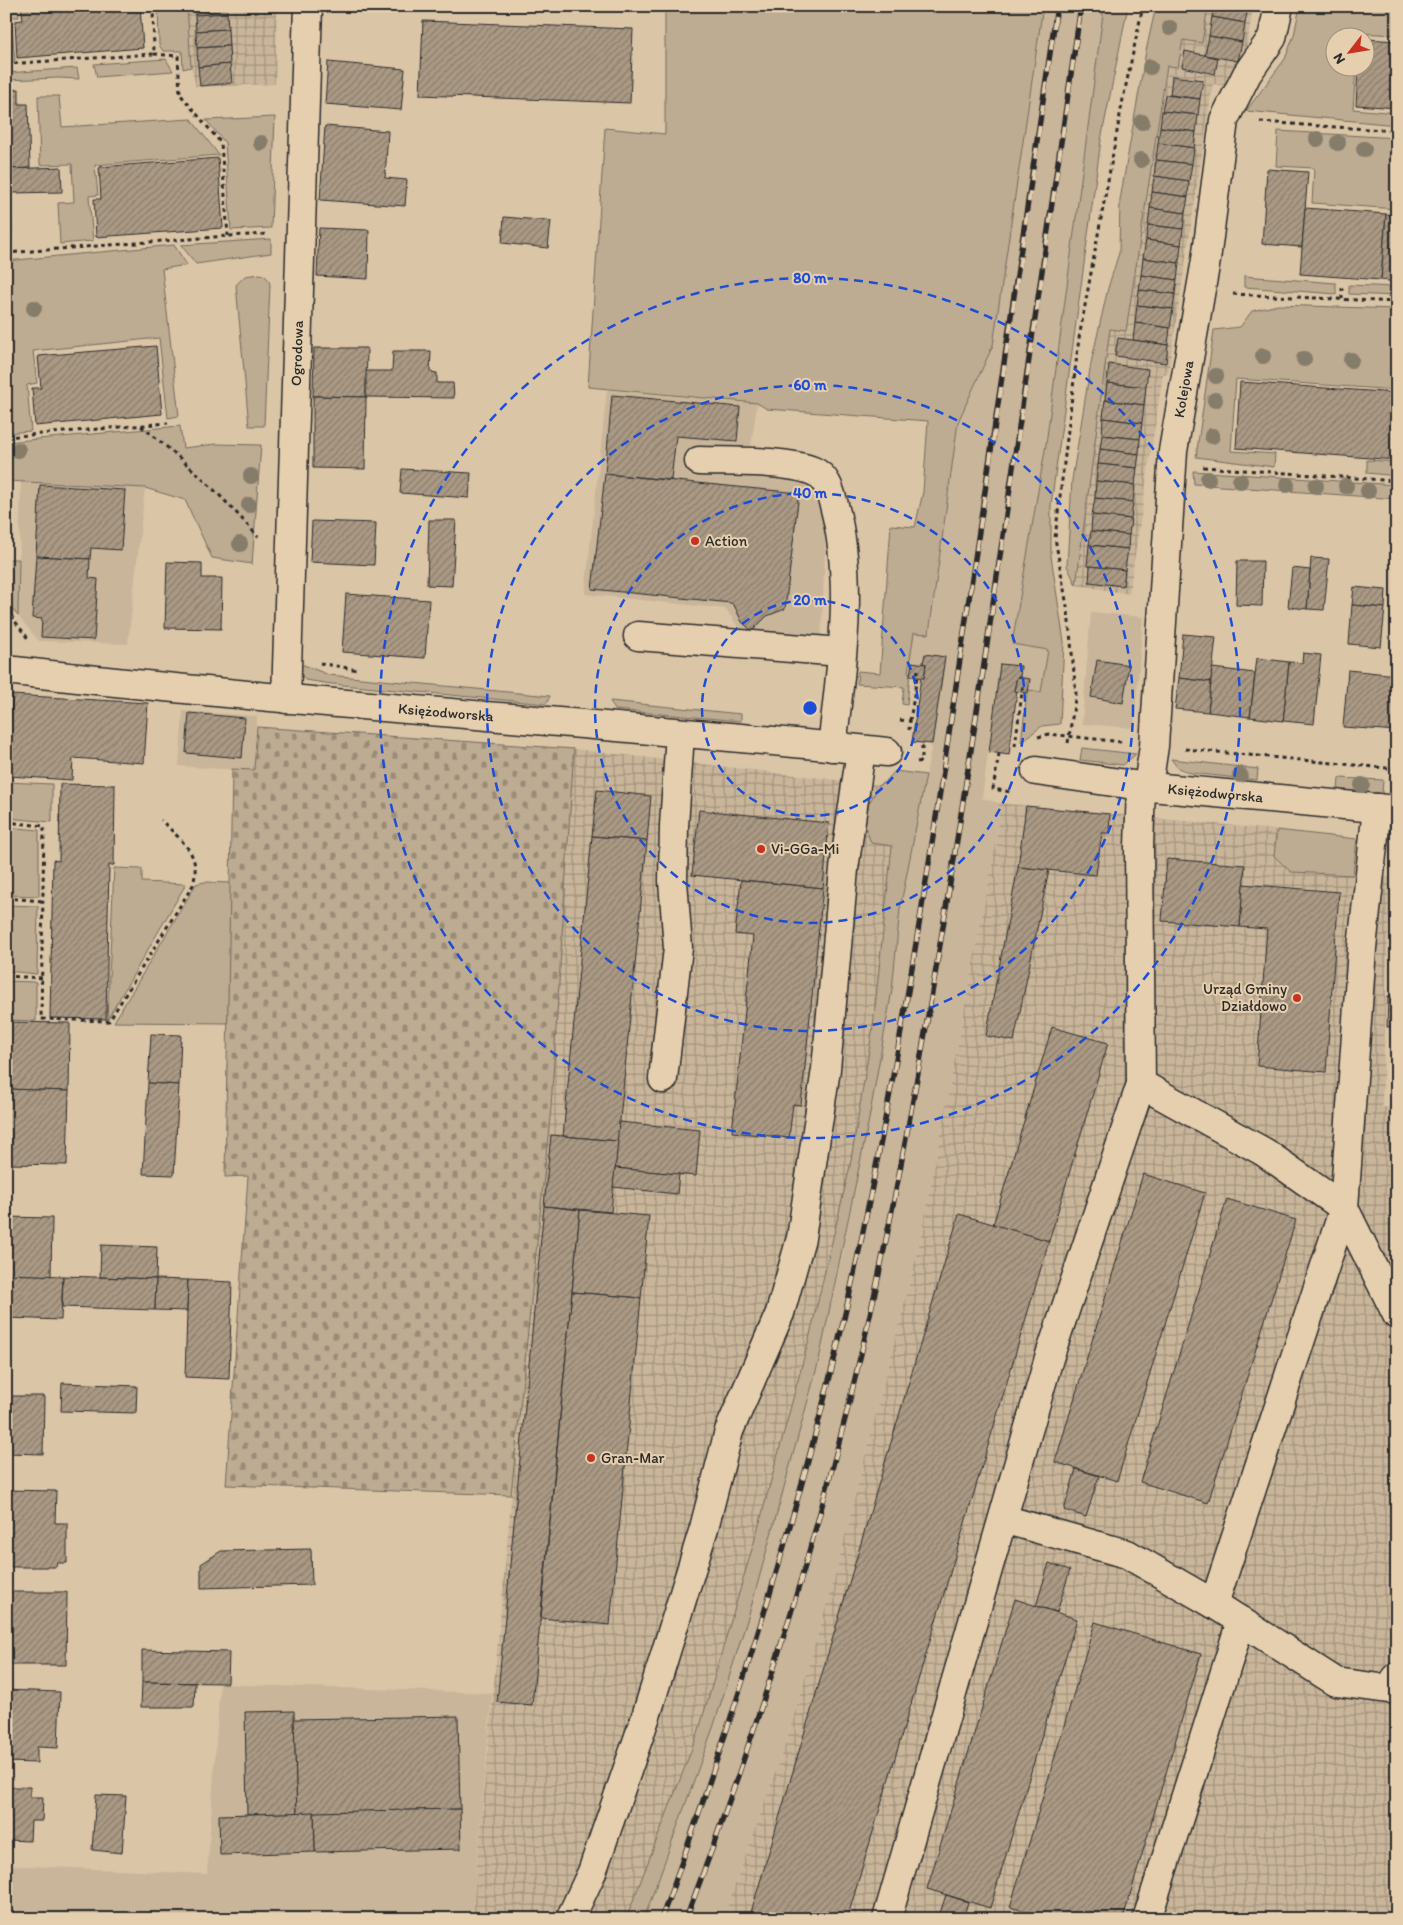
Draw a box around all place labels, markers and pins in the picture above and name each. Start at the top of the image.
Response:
place label: Action [705,532,748,550]
marker: Action [689,535,701,547]
centre of rings [801,699,819,717]
place label: Vi-GGa-Mi [771,840,839,858]
marker: Vi-GGa-Mi [755,843,767,855]
place label: Urząd Gminy Działdowo [1203,980,1287,1015]
marker: Urząd Gminy Działdowo [1291,992,1303,1004]
place label: Gran-Mar [601,1449,665,1467]
marker: Gran-Mar [585,1452,597,1464]

